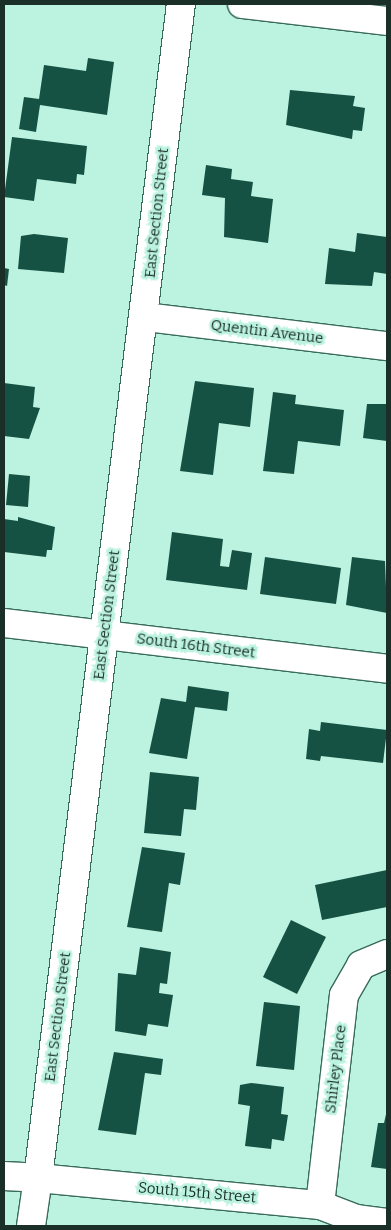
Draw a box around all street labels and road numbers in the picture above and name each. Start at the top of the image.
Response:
street label: East Section Street [141,147,173,279]
street label: Quentin Avenue [210,316,324,348]
street label: East Section Street [90,549,124,681]
street label: South 16th Street [136,630,256,662]
street label: East Section Street [41,951,75,1083]
street label: Shirley Place [322,1024,350,1114]
street label: South 15th Street [137,1179,257,1207]

